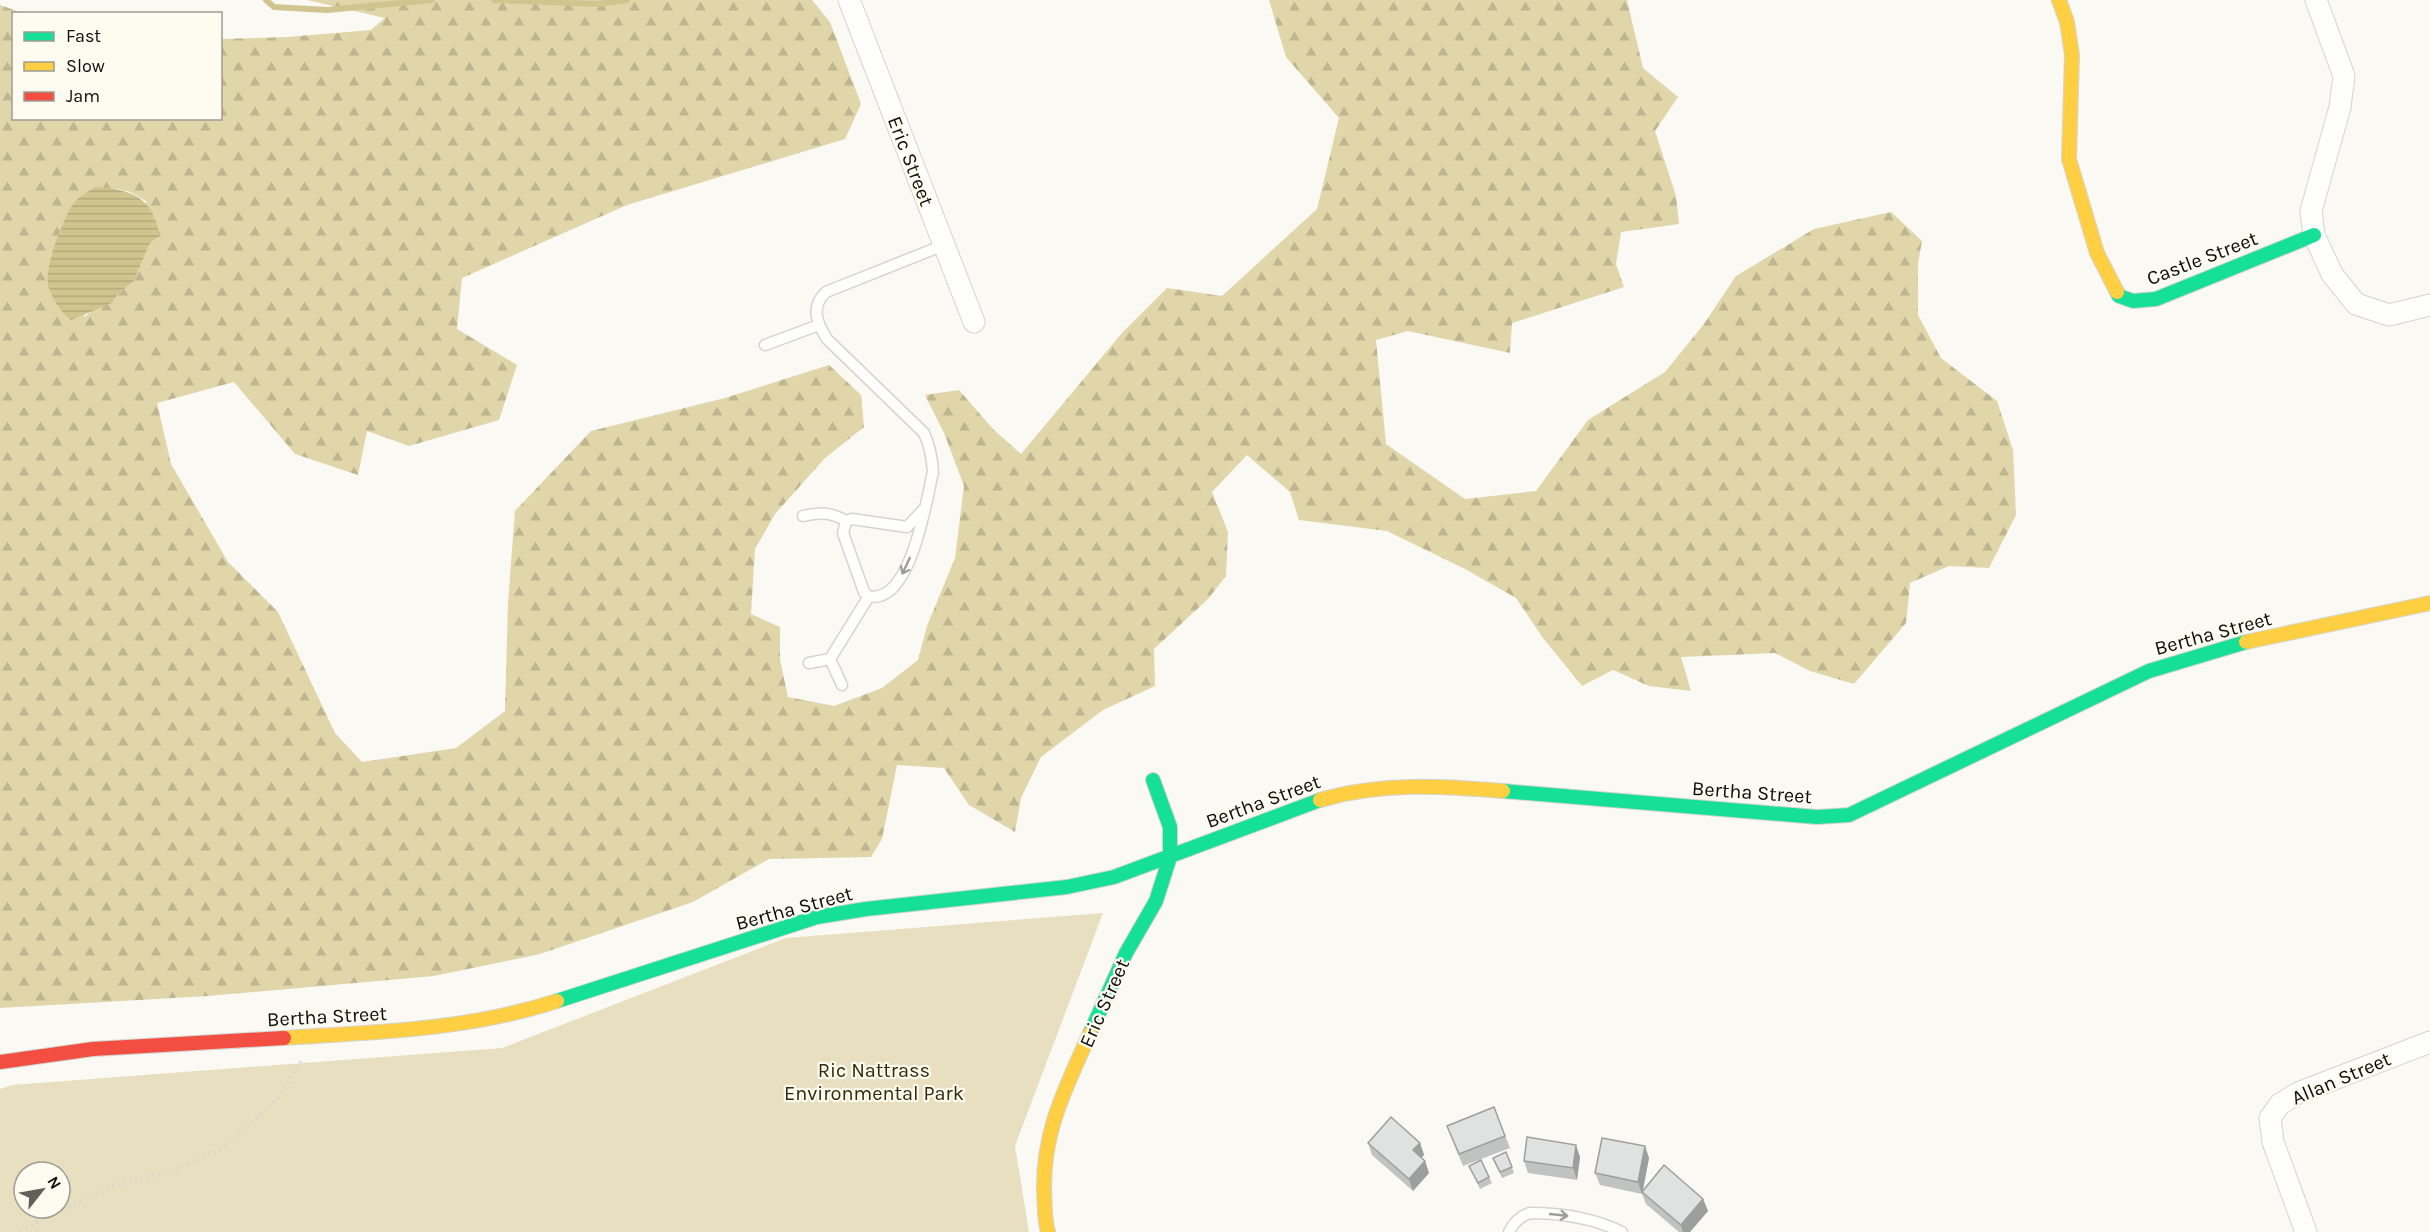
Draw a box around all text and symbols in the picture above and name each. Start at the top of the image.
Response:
legend [12,12,222,120]
text: Fast [66,25,101,47]
text: Slow [66,55,105,77]
text: Jam [66,85,100,107]
street label: Eric Street [883,113,938,210]
street label: Castle Street [2144,227,2261,290]
one-way arrow [899,557,911,575]
street label: Bertha Street [2152,607,2275,660]
street label: Bertha Street [1203,770,1324,833]
street label: Bertha Street [1691,777,1813,808]
street label: Bertha Street [733,882,856,935]
street label: Eric Street [1075,955,1134,1051]
street label: Bertha Street [266,1002,388,1031]
street label: Allan Street [2288,1047,2395,1110]
park label: Ric Nattrass Environmental Park [784,1059,964,1105]
north arrow [12,1160,72,1220]
text: N [43,1173,66,1192]
one-way arrow [1548,1209,1568,1220]

